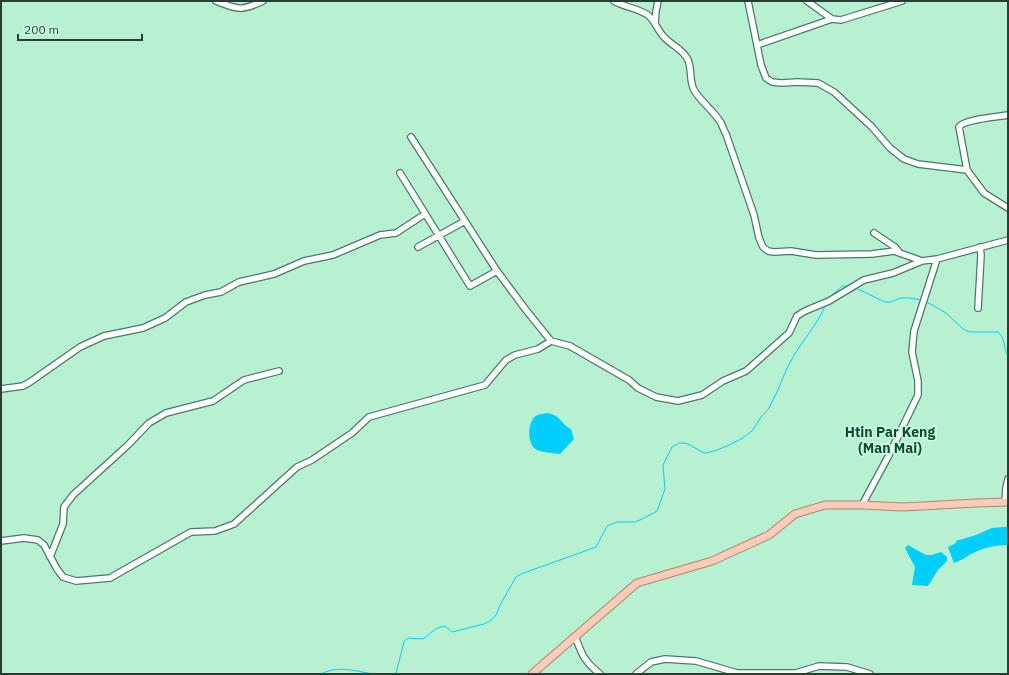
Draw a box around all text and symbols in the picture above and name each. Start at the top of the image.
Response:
scale bar [18,16,142,42]
text: 200 m [24,22,59,37]
district label: Htin Par Keng (Man Mai) [845,423,935,457]

